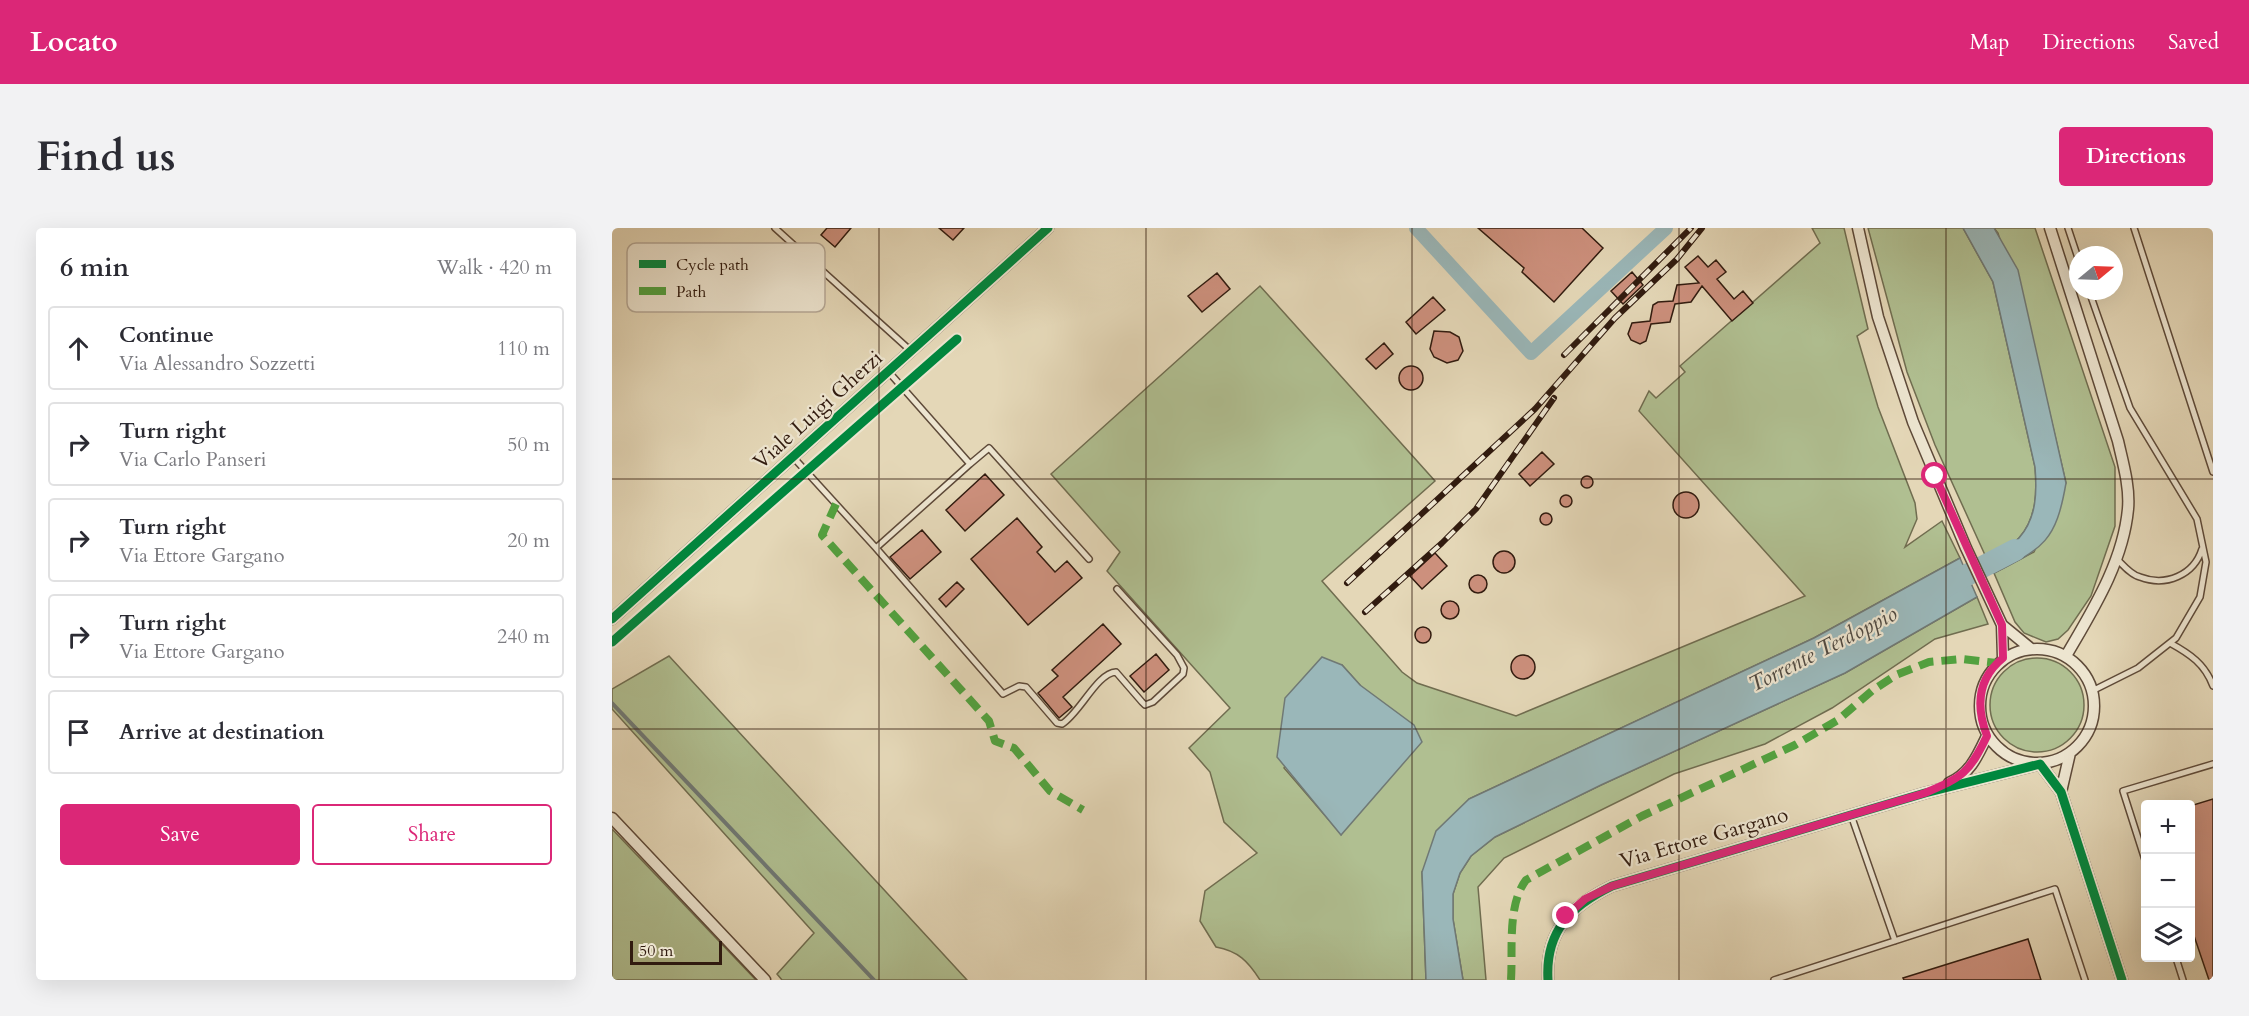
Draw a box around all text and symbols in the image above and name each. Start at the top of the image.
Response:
text: Locato [30,23,118,61]
text: Map [1969,28,2009,57]
text: Directions [2042,28,2135,57]
text: Saved [2168,28,2219,57]
button: Directions [2059,127,2213,186]
text: Find us [36,128,176,185]
legend [627,243,825,312]
north arrow [2069,246,2123,300]
text: 6 min [60,250,129,285]
text: Walk · 420 m [437,254,552,281]
text: Cycle path [676,254,749,276]
text: Path [676,281,706,303]
text: Continue [119,320,214,350]
icon: ahead [62,332,95,365]
text: 110 m [497,335,550,362]
street label: Viale Luigi Gherzi [747,344,889,476]
text: Via Alessandro Sozzetti [119,350,315,377]
text: Turn right [119,416,226,446]
icon: right [62,428,95,461]
text: 50 m [507,431,550,458]
text: Via Carlo Panseri [119,446,266,473]
route start [1921,462,1947,488]
text: Turn right [119,512,226,542]
icon: right [62,524,95,557]
text: 20 m [507,527,550,554]
text: Via Ettore Gargano [119,542,285,569]
water label: Torrente Terdoppio [1744,599,1902,699]
text: Turn right [119,608,226,638]
icon: right [62,620,95,653]
text: 240 m [497,623,550,650]
text: Via Ettore Gargano [119,638,285,665]
icon: arrive [62,716,95,749]
text: Arrive at destination [119,717,324,747]
street label: Via Ettore Gargano [1616,800,1792,876]
map controls [2141,800,2195,962]
button: + [2141,800,2195,854]
button: Save [60,804,300,865]
button: Share [312,804,552,865]
button: − [2141,854,2195,908]
route end [1552,902,1578,928]
button: layers [2141,908,2195,962]
scale bar [630,938,722,966]
text: 50 m [639,940,673,962]

